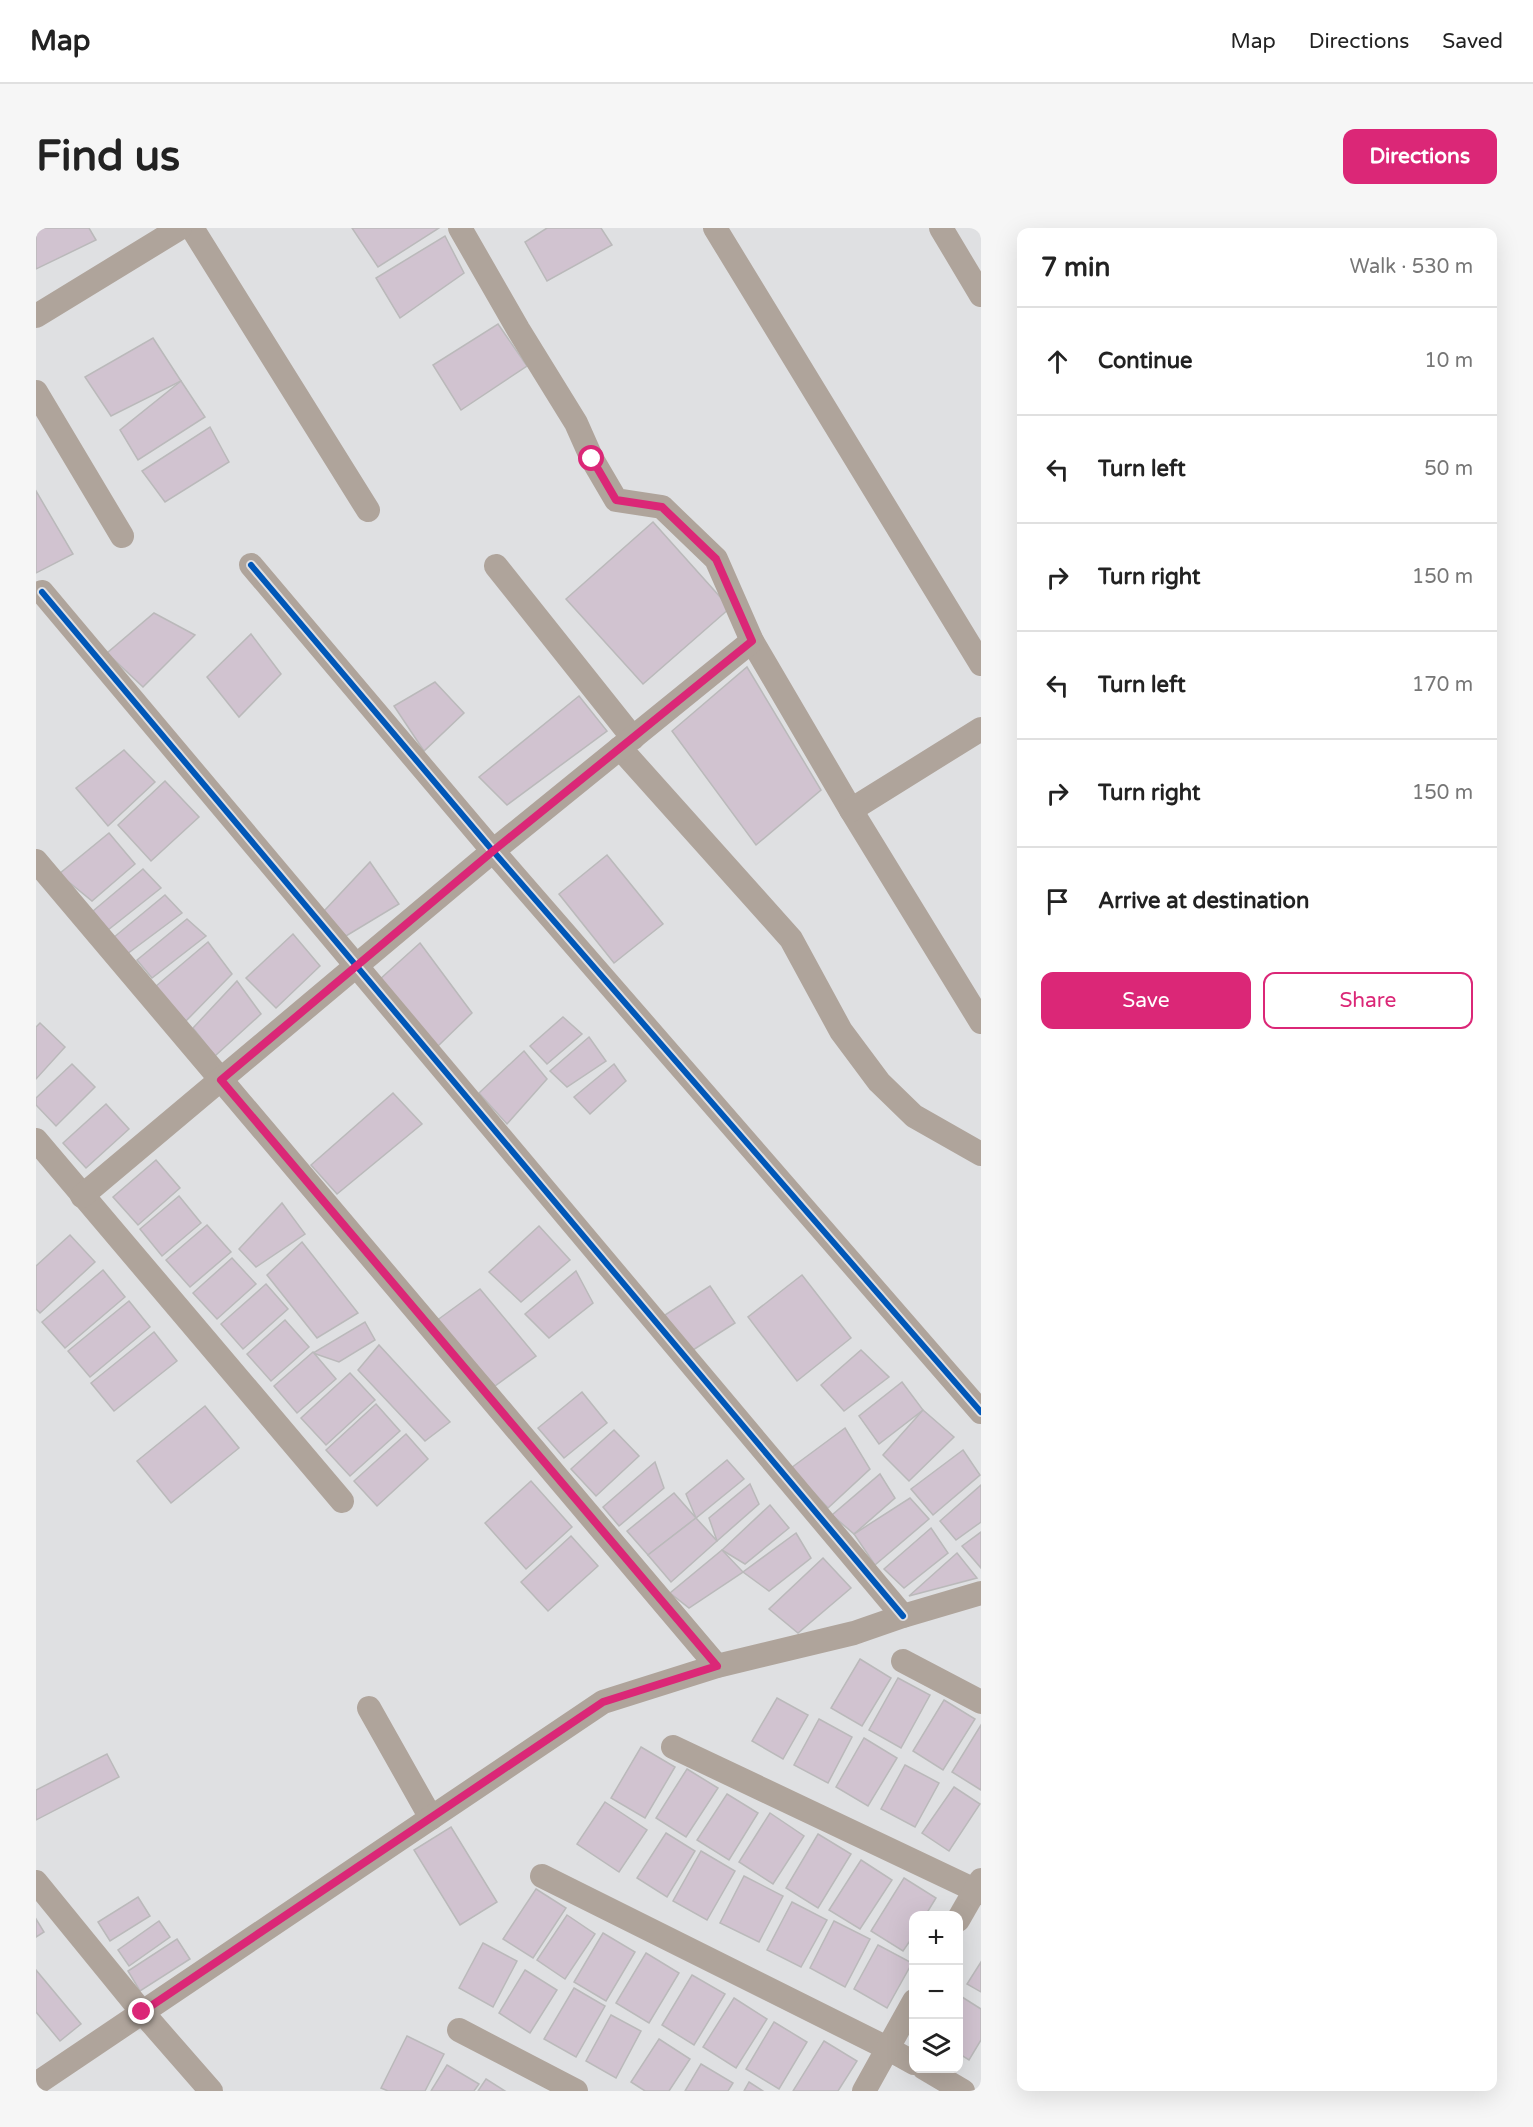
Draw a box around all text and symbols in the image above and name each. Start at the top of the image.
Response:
text: Map [30,24,90,58]
text: Map [1230,29,1276,54]
text: Directions [1309,29,1409,54]
text: Saved [1442,29,1503,54]
button: Directions [1343,129,1497,184]
text: Find us [36,131,180,182]
text: 7 min [1041,252,1110,283]
text: Walk · 530 m [1350,255,1473,279]
icon: ahead [1041,345,1074,378]
text: Continue [1098,348,1193,374]
text: 10 m [1424,349,1473,373]
route start [578,445,604,471]
icon: left [1041,453,1074,486]
text: Turn left [1098,456,1186,482]
text: 50 m [1424,457,1473,481]
icon: right [1041,561,1074,594]
text: Turn right [1098,564,1200,590]
text: 150 m [1412,565,1473,589]
icon: left [1041,669,1074,702]
text: Turn left [1098,672,1186,698]
text: 170 m [1412,673,1473,697]
icon: right [1041,777,1074,810]
text: Turn right [1098,780,1200,806]
text: 150 m [1412,781,1473,805]
icon: arrive [1041,885,1074,918]
text: Arrive at destination [1098,888,1309,914]
button: Save [1041,972,1251,1029]
button: Share [1263,972,1473,1029]
map controls [909,1911,963,2073]
button: + [909,1911,963,1965]
button: − [909,1965,963,2019]
route end [128,1998,154,2024]
button: layers [909,2019,963,2073]

